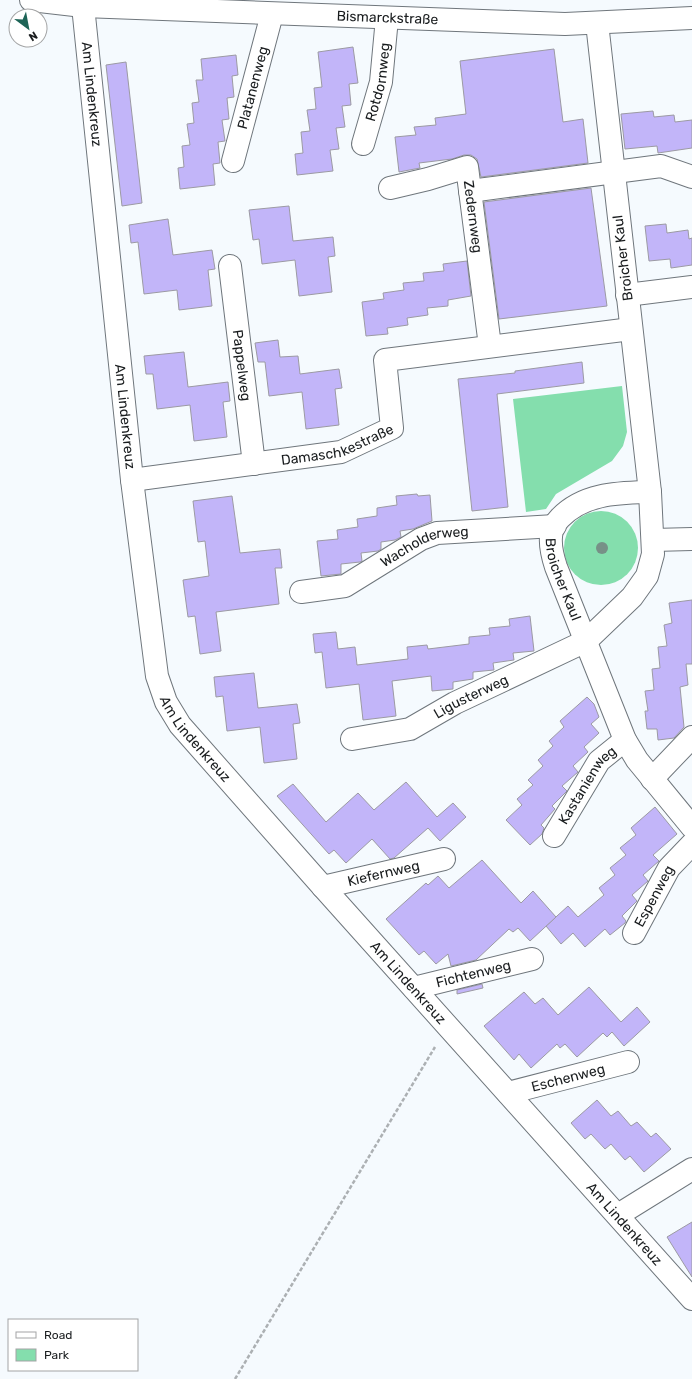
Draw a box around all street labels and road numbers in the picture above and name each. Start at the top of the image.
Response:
street label: Bismarckstraße [336,7,439,28]
street label: Am Lindenkreuz [78,41,106,148]
street label: Rotdornweg [362,42,393,123]
street label: Platanenweg [233,44,272,131]
street label: Zedernweg [460,179,486,254]
street label: Broicher Kaul [609,214,637,302]
street label: Pappelweg [229,329,255,402]
street label: Am Lindenkreuz [112,363,139,470]
street label: Damaschkestraße [280,420,396,468]
street label: Wacholderweg [377,523,469,571]
street label: Broicher Kaul [542,538,585,623]
street label: Ligusterweg [430,671,511,722]
street label: Am Lindenkreuz [156,694,235,785]
street label: Kastanienweg [554,742,619,827]
street label: Kiefernweg [346,856,421,890]
street label: Espenweg [630,862,677,930]
street label: Am Lindenkreuz [367,937,450,1027]
street label: Fichtenweg [434,956,513,991]
street label: Eschenweg [529,1060,607,1095]
street label: Am Lindenkreuz [583,1179,666,1269]

